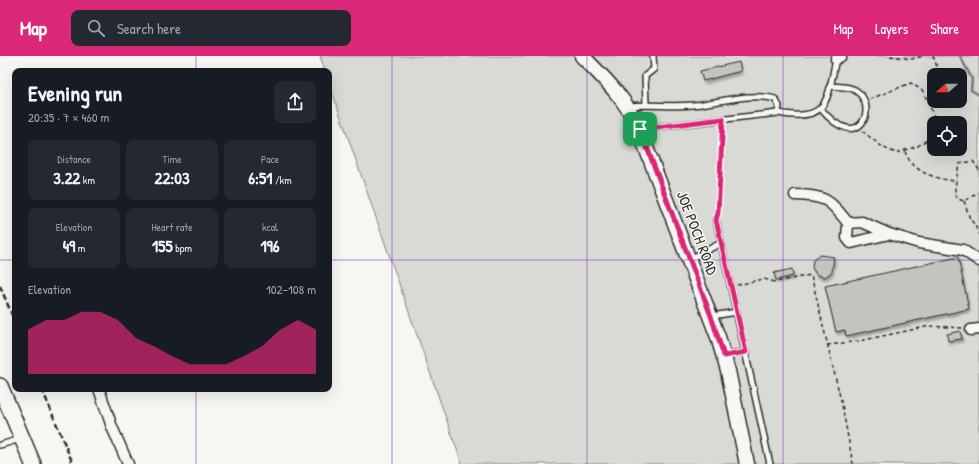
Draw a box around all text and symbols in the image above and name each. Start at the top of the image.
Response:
search box [71,10,351,46]
text: Map [20,15,47,41]
icon: search [85,17,107,39]
text: Search here [117,18,181,39]
text: Map [833,19,853,38]
text: Layers [875,19,908,38]
text: Share [930,19,959,38]
north arrow [927,68,967,108]
map controls [927,68,967,156]
text: Evening run [28,78,122,108]
button: share [274,81,316,123]
text: 20:35 · 7 × 460 m [28,108,109,126]
pin [623,112,657,146]
button: locate [927,116,967,156]
icon: arrive [629,118,651,140]
text: Distance [57,152,91,166]
text: Time [162,152,182,166]
text: Pace [261,152,279,166]
text: 3.22 [53,166,80,189]
text: 22:03 [154,166,190,189]
text: 6:51 [248,166,272,189]
text: km [80,173,95,187]
text: /km [272,173,292,187]
street label: JOE POCH ROAD [672,188,723,278]
text: Elevation [56,220,92,234]
text: Heart rate [151,220,193,234]
text: kcal [262,220,278,234]
text: 49 [63,234,75,257]
text: 155 [152,234,173,257]
text: 196 [260,234,280,257]
text: m [75,241,85,255]
text: bpm [173,241,192,255]
text: Elevation [28,280,71,298]
text: 102–108 m [266,280,316,298]

